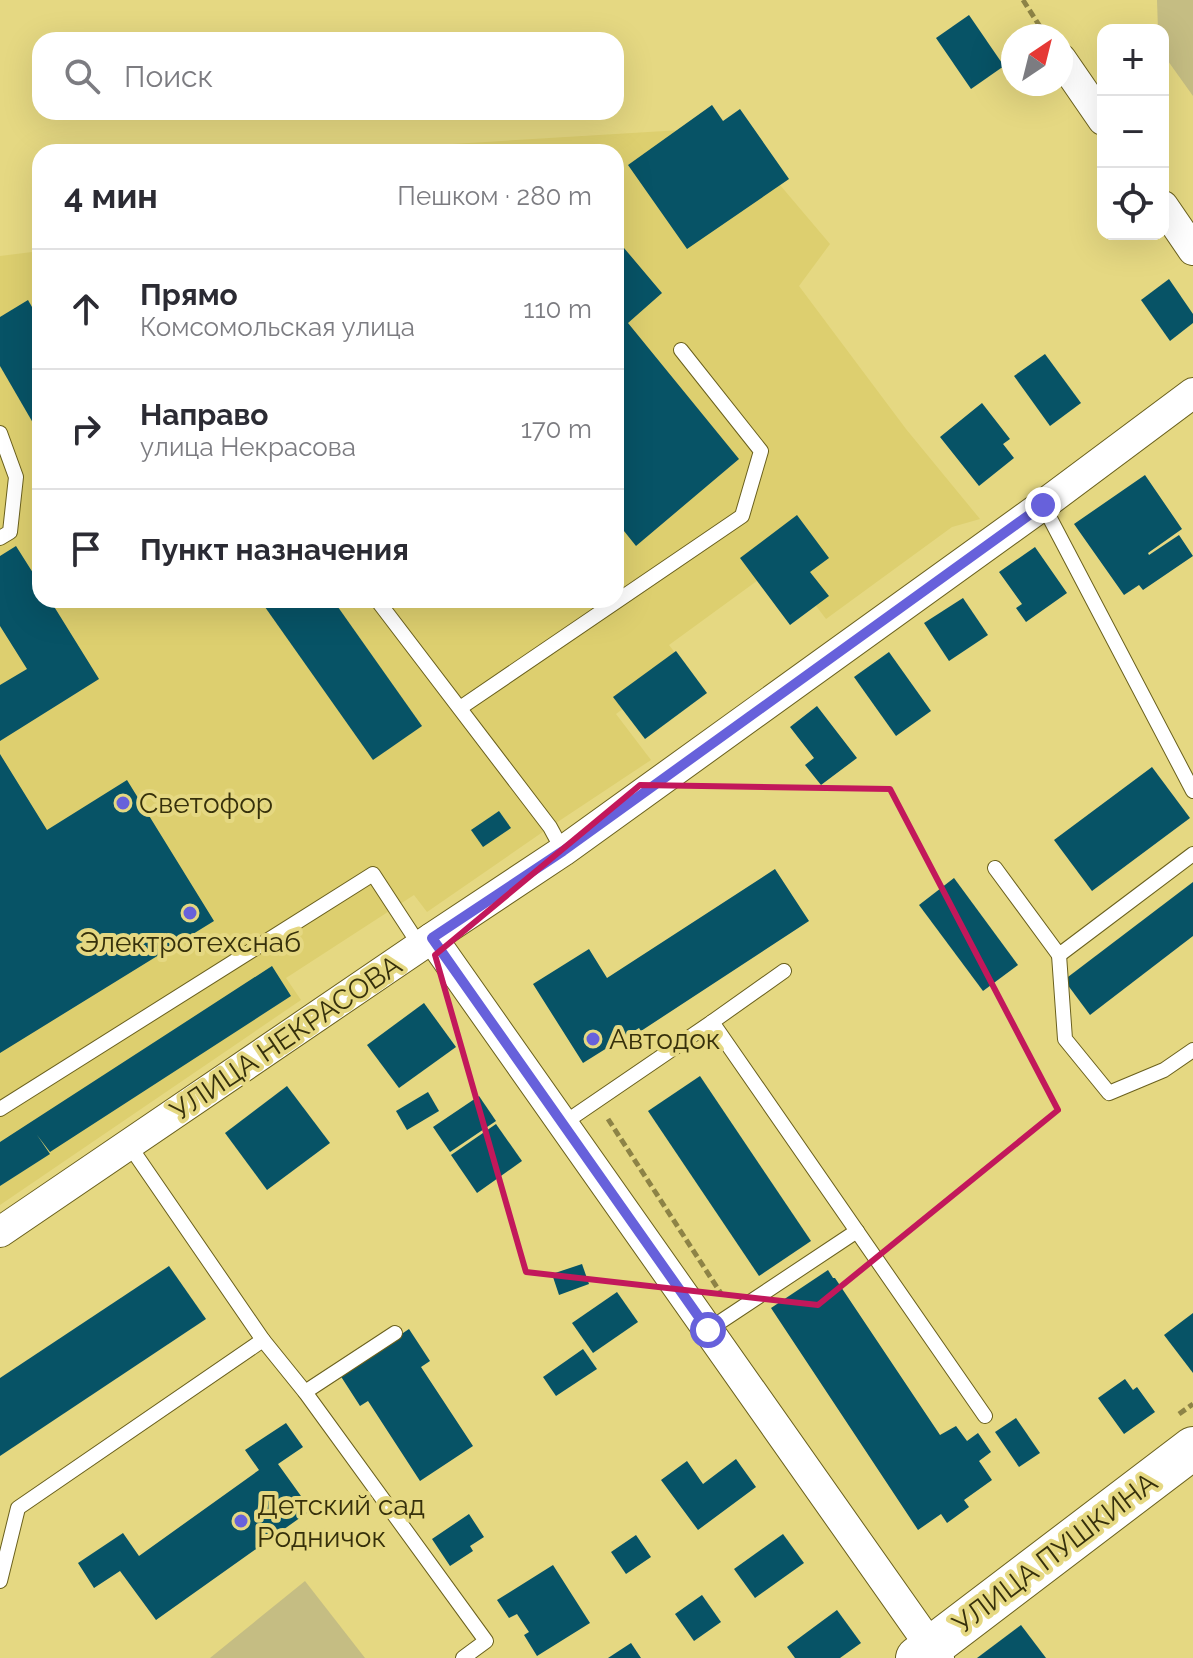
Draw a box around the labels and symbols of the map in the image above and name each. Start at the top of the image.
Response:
north arrow [1001,24,1073,96]
route end [1025,487,1061,523]
place label: Светофор [139,787,273,820]
marker: Светофор [114,794,132,812]
marker: Электротехснаб [181,904,199,922]
place label: Электротехснаб [79,926,301,959]
street label: УЛИЦА НЕКРАСОВА [164,948,408,1128]
place label: Автодок [609,1023,720,1056]
marker: Автодок [584,1030,602,1048]
route start [690,1312,726,1348]
street label: УЛИЦА ПУШКИНА [946,1465,1164,1641]
place label: Детский сад Родничок [257,1489,425,1554]
marker: Детский сад Родничок [232,1512,250,1530]

